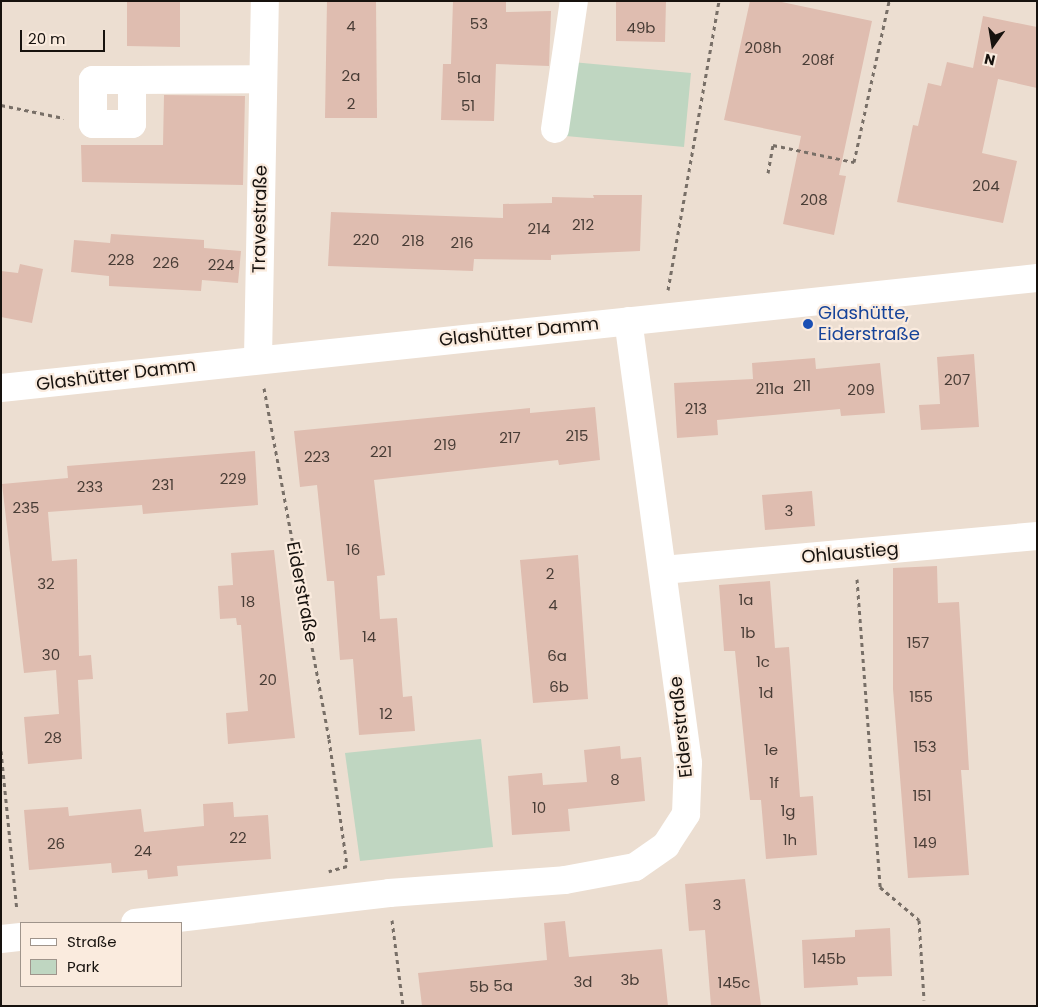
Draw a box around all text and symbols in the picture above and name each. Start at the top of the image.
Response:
house number: 53 [470,15,488,33]
house number: 4 [346,17,356,35]
house number: 49b [626,19,656,37]
scale bar [22,20,108,52]
north arrow [968,20,1018,70]
text: 20 m [28,28,66,49]
house number: 208h [744,39,782,57]
text: N [982,49,997,71]
house number: 208f [802,51,834,69]
house number: 2a [342,67,360,85]
house number: 51a [457,69,481,87]
house number: 2 [347,95,355,113]
house number: 51 [461,97,475,115]
street label: Travestraße [248,165,272,273]
house number: 204 [972,177,1000,195]
house number: 208 [800,191,828,209]
house number: 212 [572,216,594,234]
house number: 214 [528,220,550,238]
house number: 220 [353,231,379,249]
house number: 218 [402,232,424,250]
house number: 216 [451,234,473,252]
house number: 228 [108,251,134,269]
house number: 226 [153,254,179,272]
house number: 224 [208,256,234,274]
place label: Glashütte, Eiderstraße [818,303,920,346]
street label: Glashütter Damm [438,313,600,351]
marker: Glashütte, Eiderstraße [802,318,814,330]
street label: Glashütter Damm [35,354,197,396]
house number: 207 [944,371,970,389]
house number: 211 [793,377,811,395]
house number: 211a [756,380,784,398]
house number: 209 [847,381,875,399]
house number: 213 [685,400,707,418]
house number: 215 [566,427,588,445]
house number: 217 [499,429,521,447]
house number: 219 [434,436,456,454]
house number: 221 [370,443,392,461]
house number: 223 [304,448,330,466]
house number: 229 [220,470,246,488]
house number: 231 [152,476,174,494]
house number: 233 [77,478,103,496]
house number: 235 [13,499,39,517]
house number: 3 [785,502,793,520]
street label: Ohlaustieg [801,538,899,568]
street label: Eiderstraße [282,540,322,644]
house number: 16 [346,541,360,559]
house number: 2 [546,565,554,583]
house number: 32 [37,575,55,593]
house number: 1a [739,591,753,609]
house number: 18 [241,593,255,611]
house number: 4 [548,596,558,614]
house number: 1b [741,624,755,642]
house number: 14 [362,628,376,646]
house number: 157 [907,634,929,652]
house number: 30 [42,646,60,664]
house number: 6a [547,647,567,665]
house number: 1c [756,653,770,671]
house number: 20 [259,671,277,689]
street label: Eiderstraße [665,675,697,779]
house number: 6b [549,678,569,696]
house number: 1d [759,684,773,702]
house number: 155 [909,688,933,706]
house number: 12 [379,705,393,723]
house number: 28 [44,729,62,747]
house number: 153 [913,738,937,756]
house number: 1e [764,741,778,759]
house number: 8 [610,771,620,789]
house number: 1f [769,774,779,792]
house number: 151 [912,787,932,805]
house number: 10 [532,799,546,817]
house number: 1g [781,802,795,820]
house number: 22 [229,829,247,847]
house number: 1h [783,831,797,849]
house number: 149 [913,834,937,852]
house number: 26 [47,835,65,853]
house number: 24 [134,842,152,860]
house number: 3 [713,896,721,914]
legend [20,922,182,987]
text: Straße [67,931,117,952]
house number: 145b [812,950,846,968]
text: Park [67,956,99,977]
house number: 3b [621,971,639,989]
house number: 3d [574,973,592,991]
house number: 145c [718,974,750,992]
house number: 5a [493,977,513,995]
house number: 5b [469,978,489,996]

